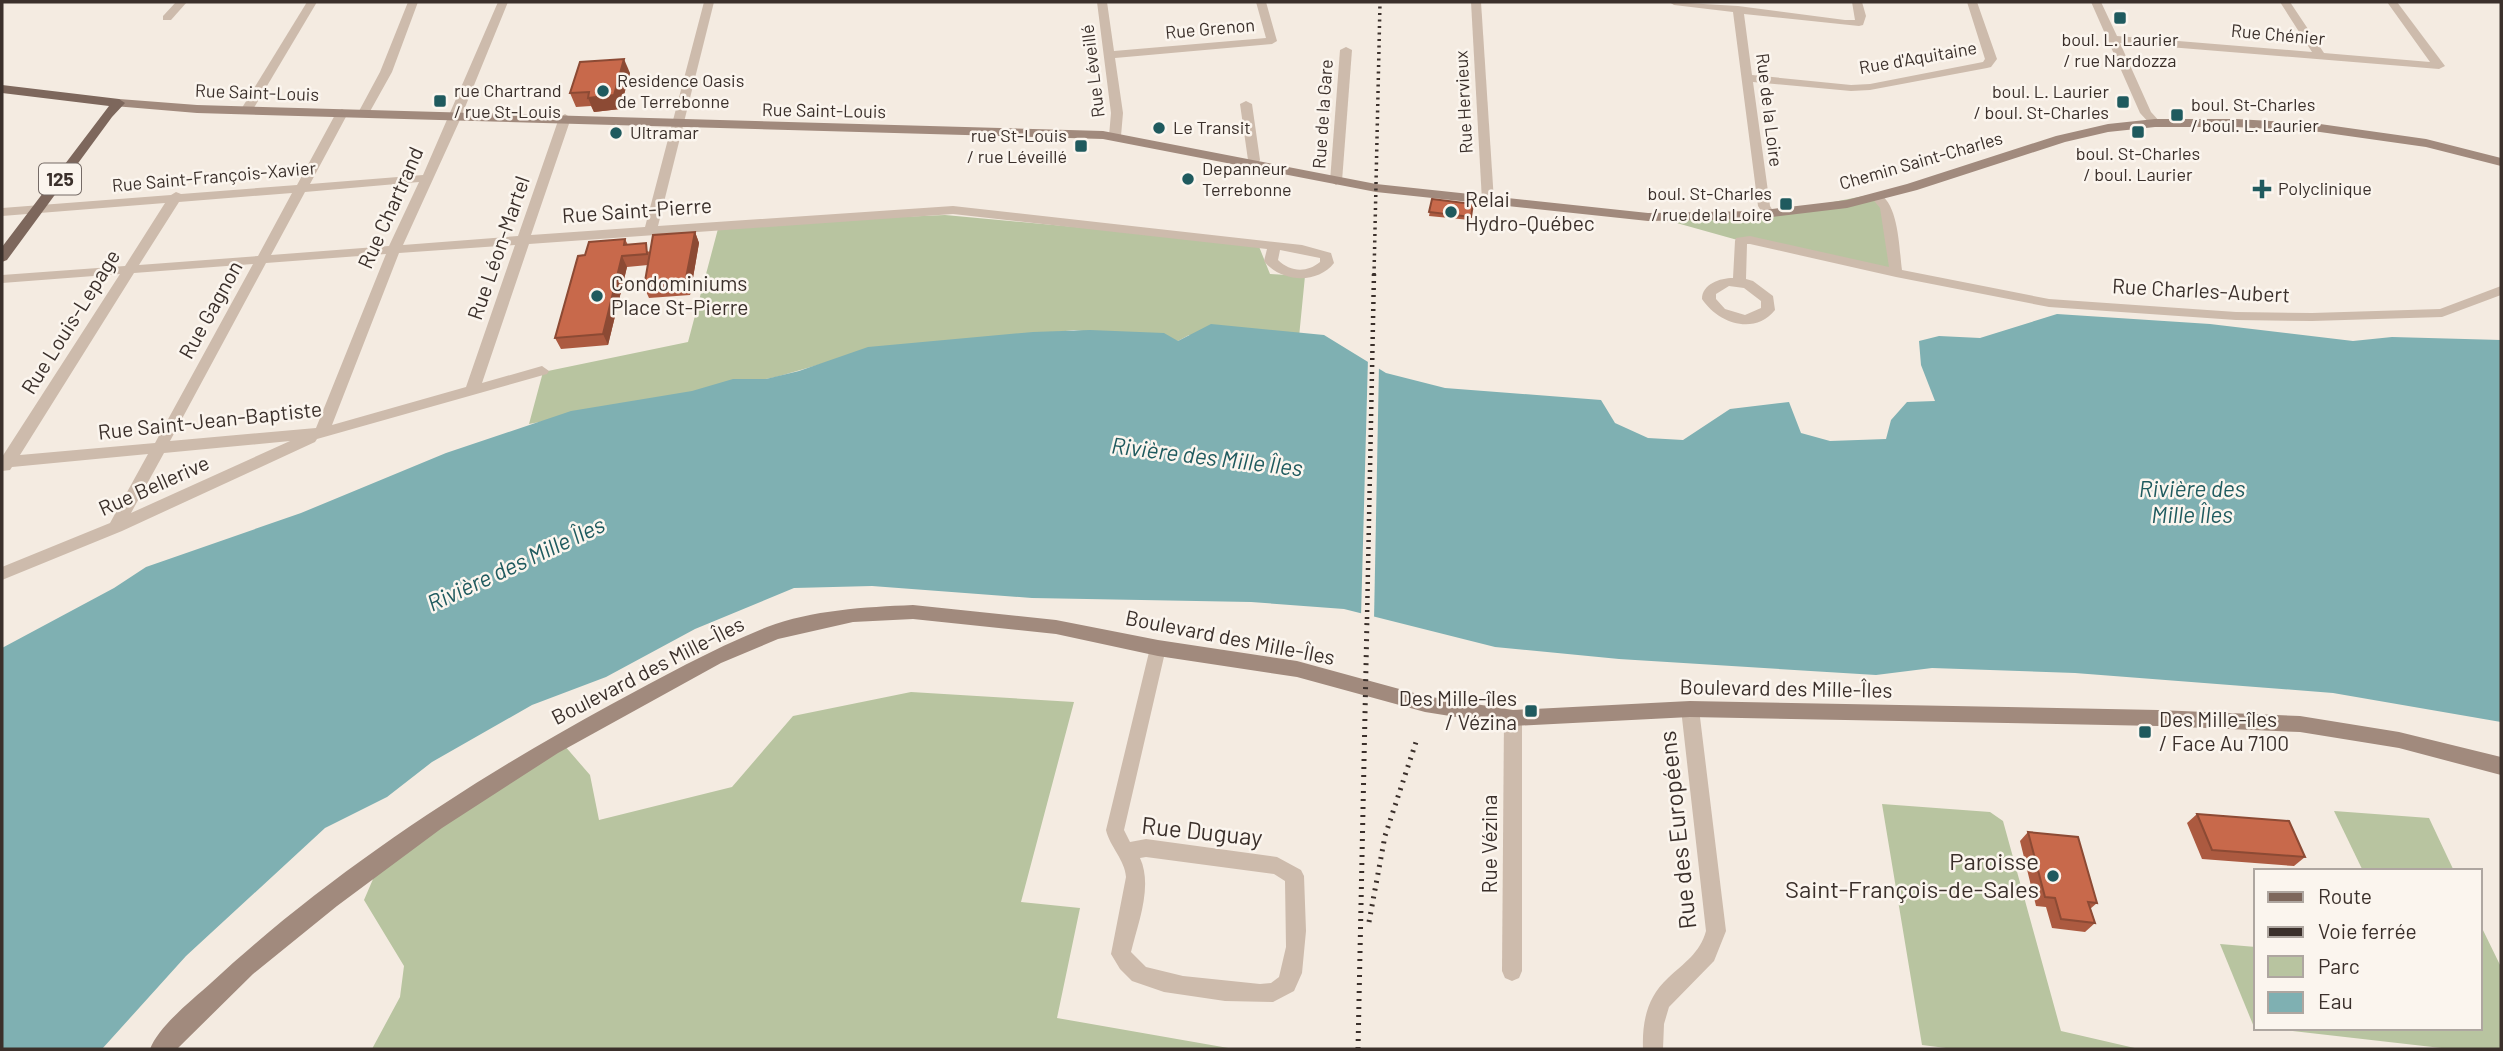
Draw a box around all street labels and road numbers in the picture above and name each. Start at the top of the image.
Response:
street label: Rue Grenon [1164,13,1256,43]
street label: Rue Chénier [2230,19,2327,49]
street label: Rue Léveillé [1075,23,1109,119]
street label: Rue d'Aquitaine [1857,36,1978,78]
street label: Rue Hervieux [1449,50,1477,154]
street label: Rue de la Loire [1752,52,1788,168]
street label: Rue de la Gare [1307,58,1337,170]
street label: Rue Saint-Louis [195,79,319,105]
street label: Rue Saint-Louis [762,98,886,122]
street label: Chemin Saint-Charles [1837,126,2005,194]
street label: Rue Chartrand [352,143,428,272]
street label: Rue Saint-François-Xavier [111,156,317,196]
road number: 125 [39,164,81,195]
street label: Rue Léon-Martel [461,172,534,323]
street label: Rue Saint-Pierre [561,192,713,227]
street label: Rue Louis-Lepage [15,244,124,398]
street label: Rue Gagnon [173,256,247,363]
street label: Rue Charles-Aubert [2111,272,2291,307]
street label: Rue Saint-Jean-Baptiste [97,395,323,444]
street label: Rue Bellerive [94,449,213,520]
street label: Boulevard des Mille-Îles [1123,604,1337,669]
street label: Boulevard des Mille-Îles [547,610,748,729]
street label: Boulevard des Mille-Îles [1679,673,1893,702]
street label: Rue des Européens [1652,729,1701,931]
street label: Rue Vézina [1476,795,1501,893]
street label: Rue Duguay [1140,810,1264,851]

